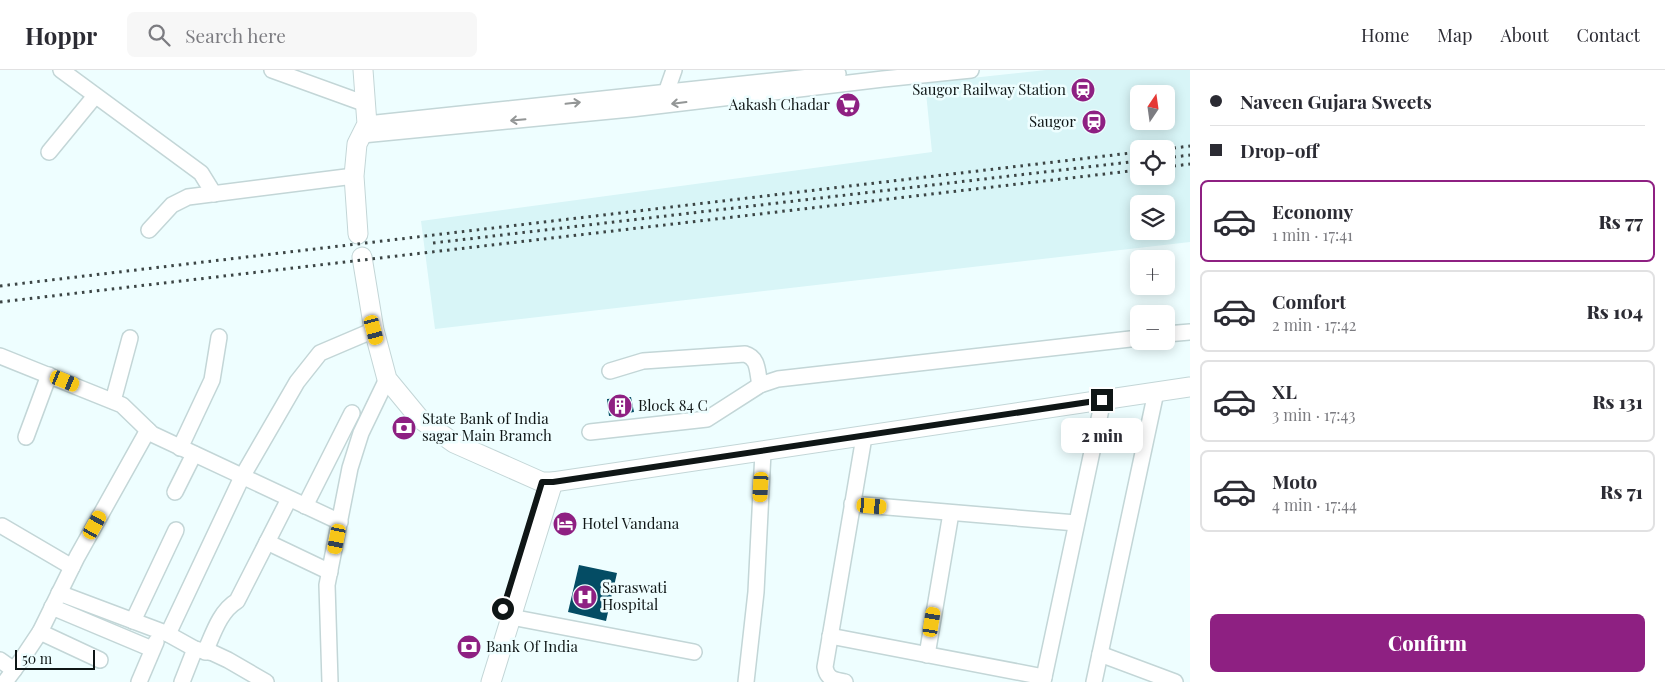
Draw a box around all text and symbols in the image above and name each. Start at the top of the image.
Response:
search box [127,12,477,57]
text: Hoppr [25,19,97,51]
icon: search [145,21,173,49]
text: Search here [185,22,286,48]
text: Home [1361,23,1409,47]
text: Map [1437,23,1472,47]
text: About [1500,23,1549,47]
text: Contact [1577,23,1640,47]
station icon: Saugor Railway Station [1070,77,1096,103]
place label: Saugor Railway Station [912,79,1066,99]
north arrow [1130,85,1175,130]
map controls [1130,85,1175,350]
text: Naveen Gujara Sweets [1240,88,1432,114]
supermarket icon: Aakash Chadar [835,92,861,118]
place label: Aakash Chadar [728,94,830,114]
one-way arrow [564,98,580,108]
one-way arrow [672,98,688,108]
station icon: Saugor [1081,109,1107,135]
place label: Saugor [1029,111,1076,131]
one-way arrow [510,115,526,125]
text: Drop-off [1240,137,1318,163]
button: locate [1130,140,1175,185]
button: layers [1130,195,1175,240]
text: Economy [1272,198,1353,224]
icon: car [1212,199,1257,244]
text: Rs 77 [1598,208,1643,234]
text: 1 min · 17:41 [1272,224,1353,245]
button: + [1130,250,1175,295]
text: Comfort [1272,288,1346,314]
icon: car [1212,289,1257,334]
text: Rs 104 [1586,298,1643,324]
button: − [1130,305,1175,350]
car [362,314,385,346]
text: 2 min · 17:42 [1272,314,1357,335]
car [48,368,81,394]
text: XL [1272,378,1297,404]
icon: car [1212,379,1257,424]
text: Rs 131 [1592,388,1643,414]
route end [1091,389,1113,411]
building icon: Block 84 C [607,393,633,419]
place label: Block 84 C [638,395,708,415]
text: 3 min · 17:43 [1272,404,1355,425]
place label: State Bank of India sagar Main Bramch [422,408,552,445]
bank icon: State Bank of India sagar Main Bramch [391,415,417,441]
callout: 2 min [1061,418,1143,452]
text: 2 min [1081,425,1123,446]
text: Moto [1272,468,1317,494]
icon: car [1212,469,1257,514]
car [752,472,769,502]
text: Rs 71 [1600,478,1643,504]
text: 4 min · 17:44 [1272,494,1357,515]
car [856,497,887,515]
car [81,508,108,542]
hotel icon: Hotel Vandana [552,511,578,537]
place label: Hotel Vandana [582,513,680,533]
car [326,523,347,555]
place label: Saraswati Hospital [602,577,668,614]
hospital icon: Saraswati Hospital [572,584,598,610]
route start [492,598,514,620]
car [922,606,941,638]
button: Confirm [1210,614,1645,672]
bank icon: Bank Of India [456,634,482,660]
place label: Bank Of India [486,636,578,656]
scale bar [15,647,95,670]
text: 50 m [22,649,52,668]

